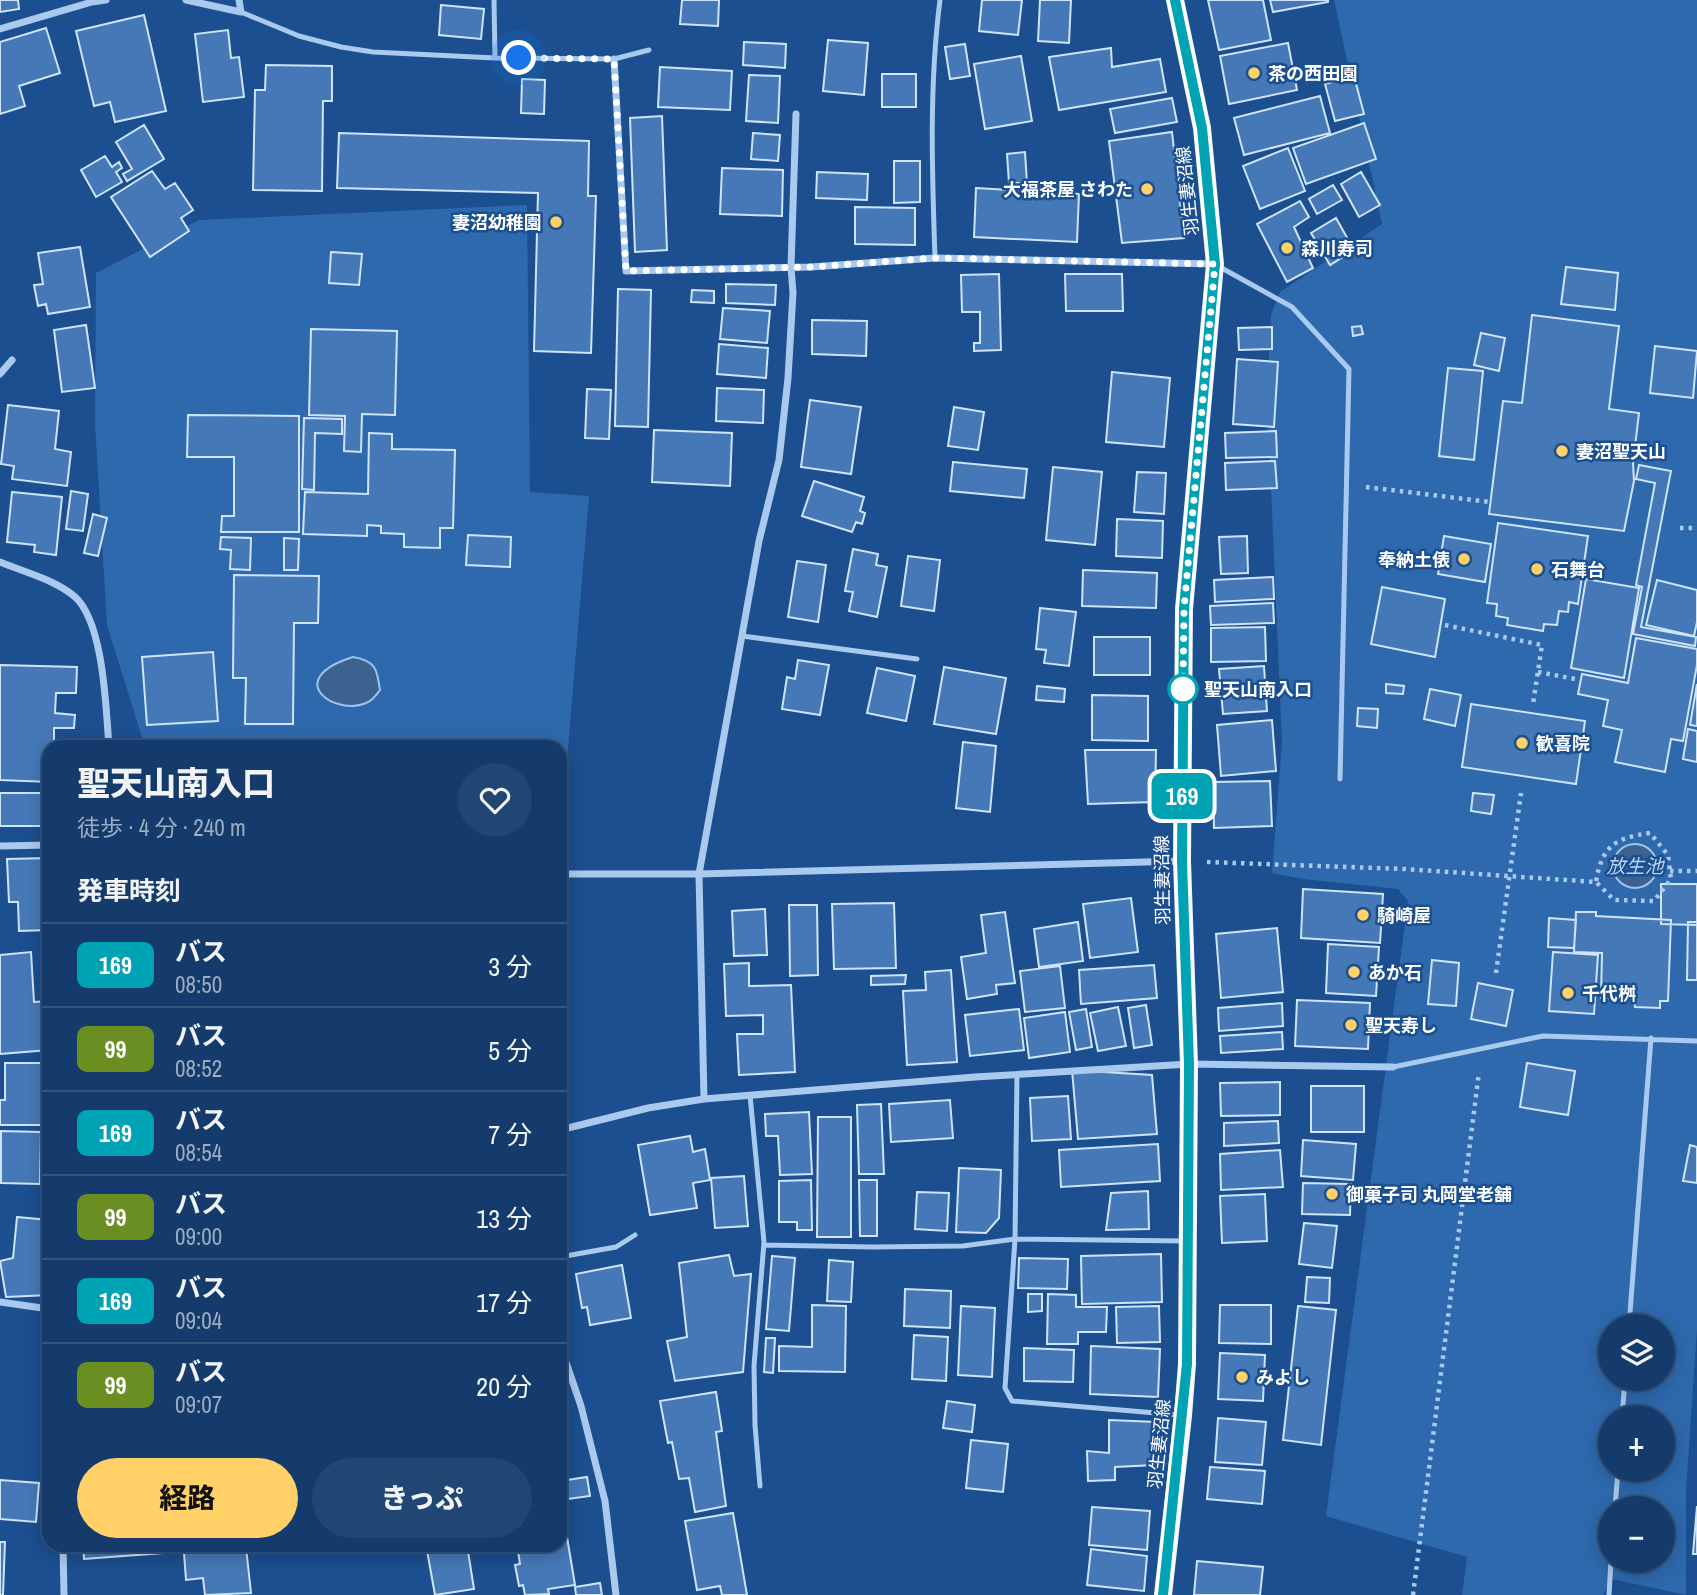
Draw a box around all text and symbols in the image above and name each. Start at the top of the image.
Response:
your location [501,40,536,75]
place label: 茶の西田園 [1268,61,1358,86]
marker: 茶の西田園 [1246,65,1262,81]
street label: 羽生妻沼線 [1170,145,1204,237]
place label: 大福茶屋 さわた [1003,177,1133,202]
marker: 大福茶屋 さわた [1139,181,1155,197]
place label: 妻沼幼稚園 [452,210,542,235]
marker: 妻沼幼稚園 [548,214,564,230]
place label: 森川寿司 [1301,236,1373,261]
marker: 森川寿司 [1279,240,1295,256]
place label: 妻沼聖天山 [1576,439,1666,464]
marker: 妻沼聖天山 [1554,443,1570,459]
place label: 奉納土俵 [1378,547,1450,572]
marker: 奉納土俵 [1456,551,1472,567]
place label: 石舞台 [1551,557,1605,582]
marker: 石舞台 [1529,561,1545,577]
marker: 聖天山南入口 [1168,674,1198,704]
place label: 聖天山南入口 [1204,677,1312,702]
place label: 歓喜院 [1536,731,1590,756]
marker: 歓喜院 [1514,735,1530,751]
text: 聖天山南入口 [77,761,275,805]
button: heart [458,763,532,837]
line badge: 169 [1142,773,1222,819]
text: 169 [1166,780,1198,812]
text: 徒歩 · 4 分 · 240 m [77,812,246,843]
street label: 羽生妻沼線 [1149,835,1175,925]
water label: 放生池 [1606,853,1665,879]
text: 発車時刻 [77,873,181,908]
place label: 騎崎屋 [1377,903,1431,928]
marker: 騎崎屋 [1355,907,1371,923]
text: バス [175,934,227,969]
text: 169 [99,949,132,981]
text: 3 分 [488,949,532,984]
place label: あか石 [1368,960,1422,985]
marker: あか石 [1346,964,1362,980]
text: 08:50 [175,969,222,1000]
place label: 千代桝 [1582,981,1636,1006]
marker: 千代桝 [1560,985,1576,1001]
place label: 聖天寿し [1365,1013,1437,1038]
marker: 聖天寿し [1343,1017,1359,1033]
text: バス [175,1018,227,1053]
text: 99 [105,1033,126,1065]
text: 5 分 [488,1033,532,1068]
text: 08:52 [175,1053,222,1084]
text: バス [175,1102,227,1137]
text: 169 [99,1117,132,1149]
text: 7 分 [488,1117,532,1152]
text: 08:54 [175,1137,222,1168]
place label: 御菓子司 丸岡堂老舗 [1345,1182,1512,1207]
text: バス [175,1186,227,1221]
marker: 御菓子司 丸岡堂老舗 [1324,1186,1340,1202]
text: 99 [105,1201,126,1233]
text: 13 分 [476,1201,532,1236]
text: 09:00 [175,1221,222,1252]
text: バス [175,1270,227,1305]
text: 169 [99,1285,132,1317]
text: 17 分 [476,1285,532,1320]
text: 09:04 [175,1305,222,1336]
map controls [1598,1314,1675,1573]
button: layers [1598,1314,1675,1391]
text: バス [175,1354,227,1389]
place label: みよし [1256,1365,1310,1390]
text: 99 [105,1369,126,1401]
text: 20 分 [476,1369,532,1404]
marker: みよし [1234,1369,1250,1385]
text: 09:07 [175,1389,222,1420]
street label: 羽生妻沼線 [1142,1398,1176,1490]
button: + [1598,1405,1675,1482]
button: 経路 [77,1458,298,1538]
button: きっぷ [312,1458,532,1538]
button: − [1598,1496,1675,1573]

